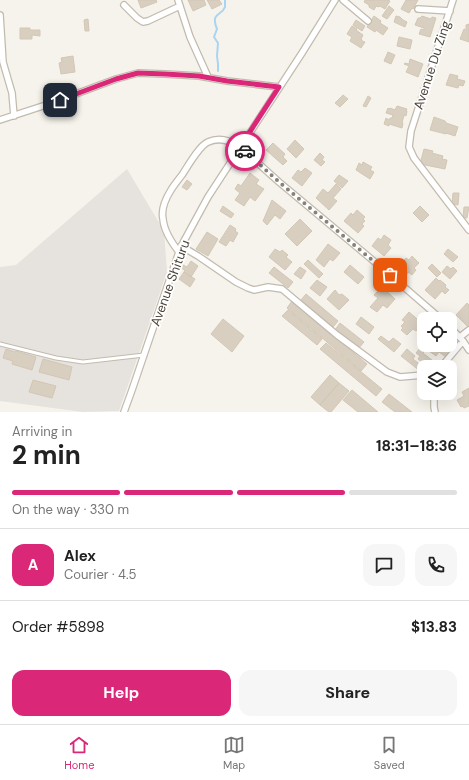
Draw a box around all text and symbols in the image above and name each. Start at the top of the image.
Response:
street label: Avenue Du Zing [410,18,454,112]
pin [43,83,77,117]
icon: home [49,89,71,111]
courier [225,131,265,171]
icon: car [234,140,256,162]
street label: Avenue Shituru [147,238,193,328]
pin [373,258,407,292]
icon: bag [379,264,401,286]
map controls [417,312,457,400]
button: locate [417,312,457,352]
button: layers [417,360,457,400]
text: Arriving in [12,423,72,440]
text: 18:31–18:36 [376,436,457,456]
text: 2 min [12,438,81,472]
text: On the way · 330 m [12,501,129,518]
button: chat [363,544,405,586]
button: phone [415,544,457,586]
text: Alex [64,546,96,566]
text: A [28,555,38,575]
text: Courier · 4.5 [64,566,137,583]
text: Order #5898 [12,617,105,637]
text: $13.83 [411,617,457,637]
button: Help [12,670,231,716]
button: Share [239,670,457,716]
tab: Home [64,734,94,772]
tab: Map [223,734,245,772]
tab: Saved [374,734,405,772]

